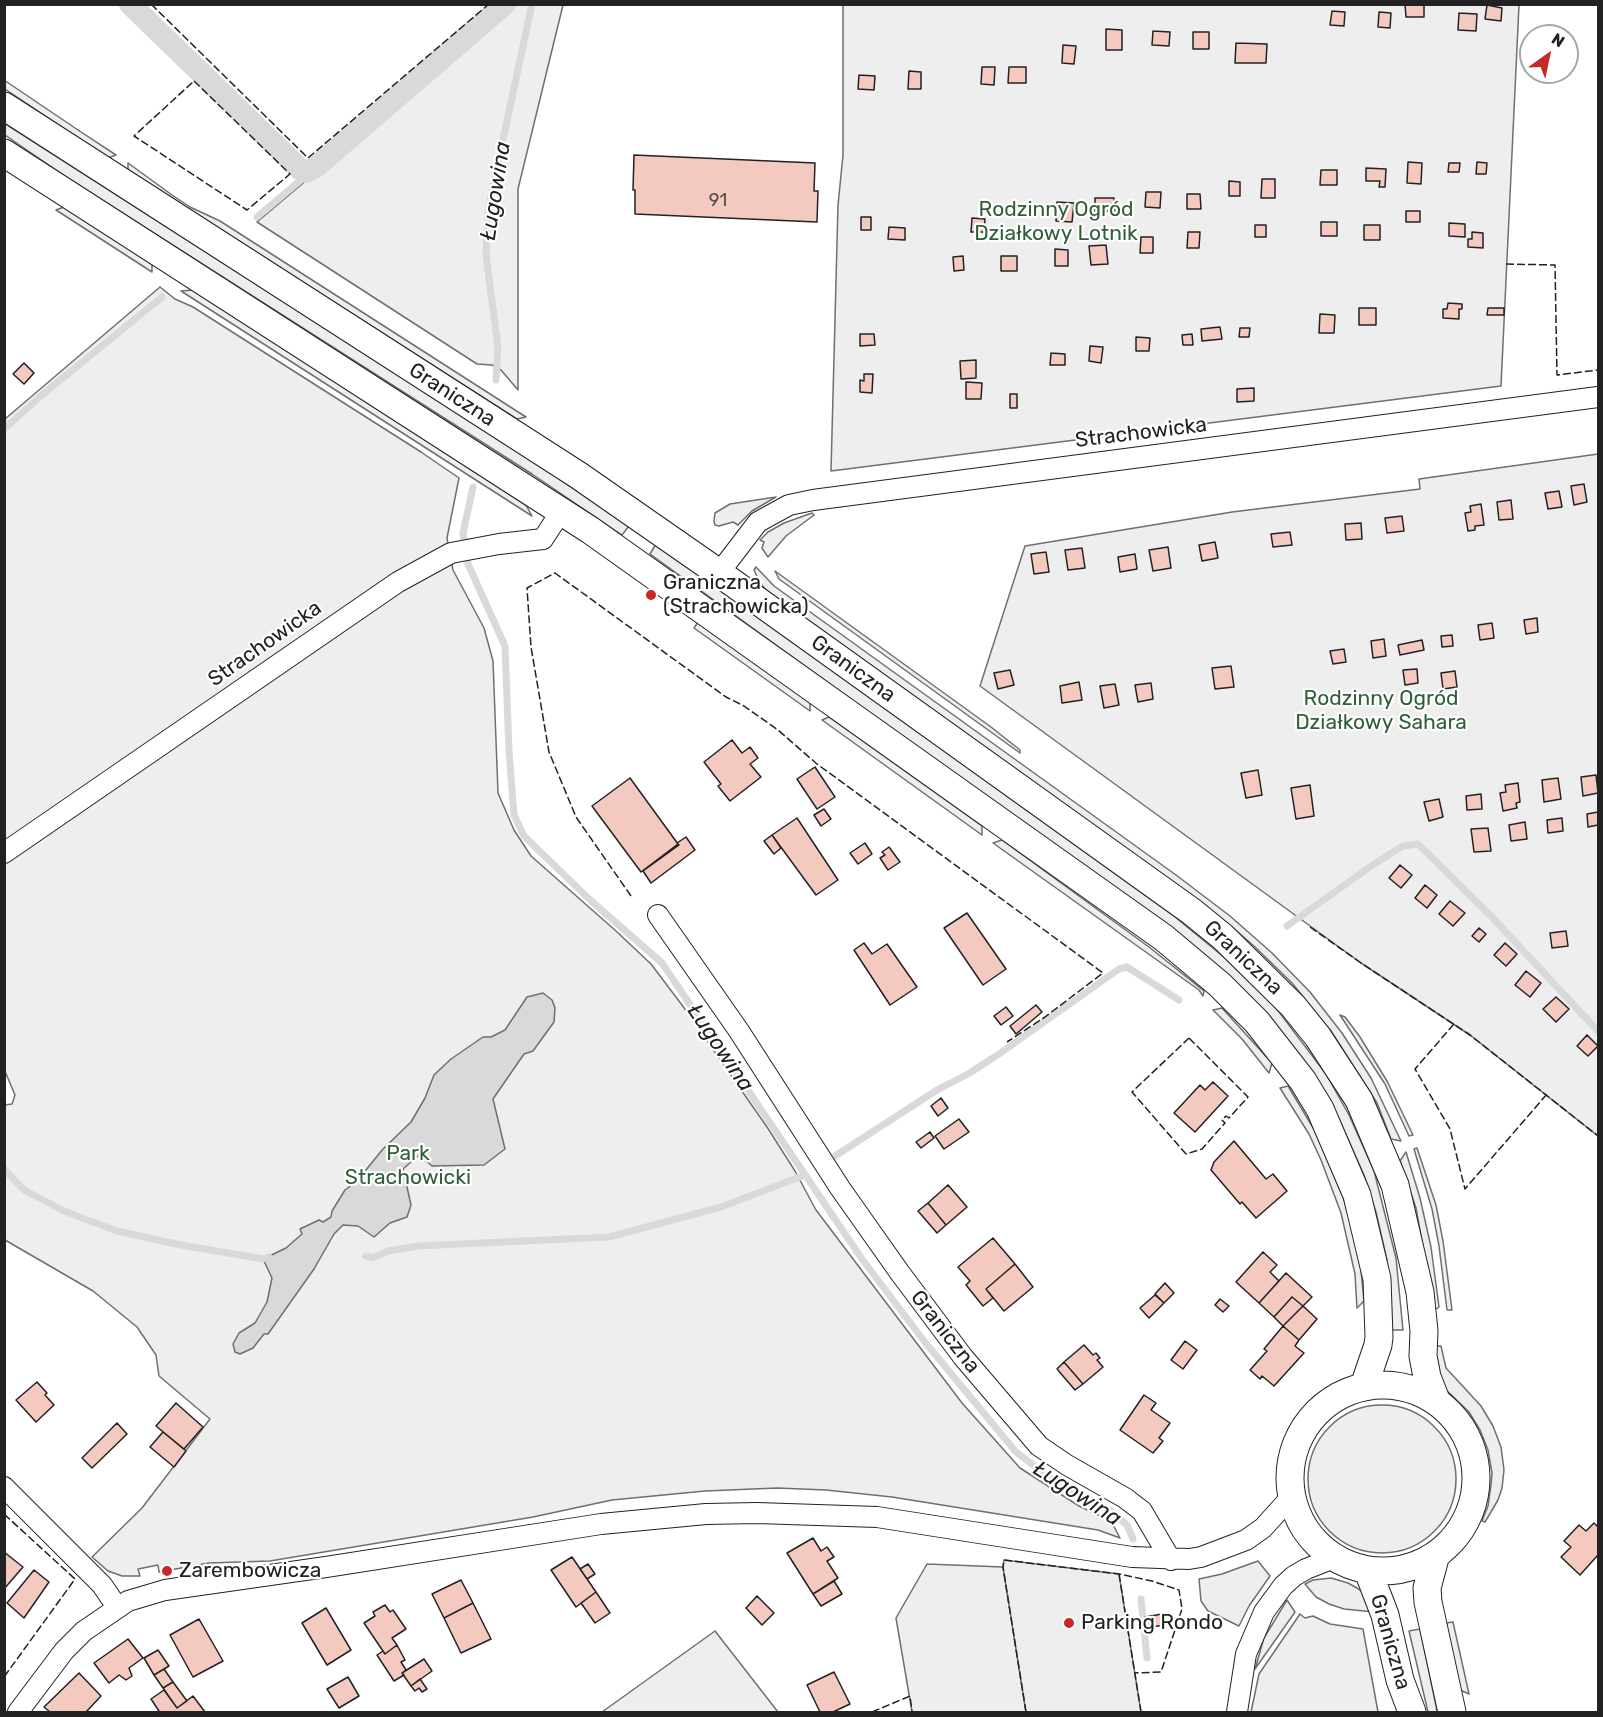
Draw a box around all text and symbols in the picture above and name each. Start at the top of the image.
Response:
north arrow [1519,24,1579,84]
text: N [1548,29,1568,51]
water label: Ługowina [475,140,517,242]
house number: 91 [709,190,727,212]
park label: Rodzinny Ogród Działkowy Lotnik [974,197,1138,247]
street label: Graniczna [404,358,500,432]
street label: Strachowicka [1074,412,1208,454]
place label: Graniczna (Strachowicka) [663,570,809,620]
marker: Graniczna (Strachowicka) [644,588,658,602]
street label: Strachowicka [203,596,327,692]
street label: Graniczna [806,630,900,708]
park label: Rodzinny Ogród Działkowy Sahara [1295,686,1467,736]
street label: Graniczna [1199,915,1287,1001]
water label: Ługowina [681,999,759,1097]
park label: Park Strachowicki [345,1141,471,1191]
street label: Graniczna [905,1286,985,1378]
water label: Ługowina [1028,1456,1126,1532]
place label: Zarembowicza [179,1558,321,1584]
marker: Zarembowicza [160,1564,174,1578]
street label: Graniczna [1364,1591,1416,1693]
place label: Parking Rondo [1081,1610,1223,1636]
marker: Parking Rondo [1062,1616,1076,1630]

